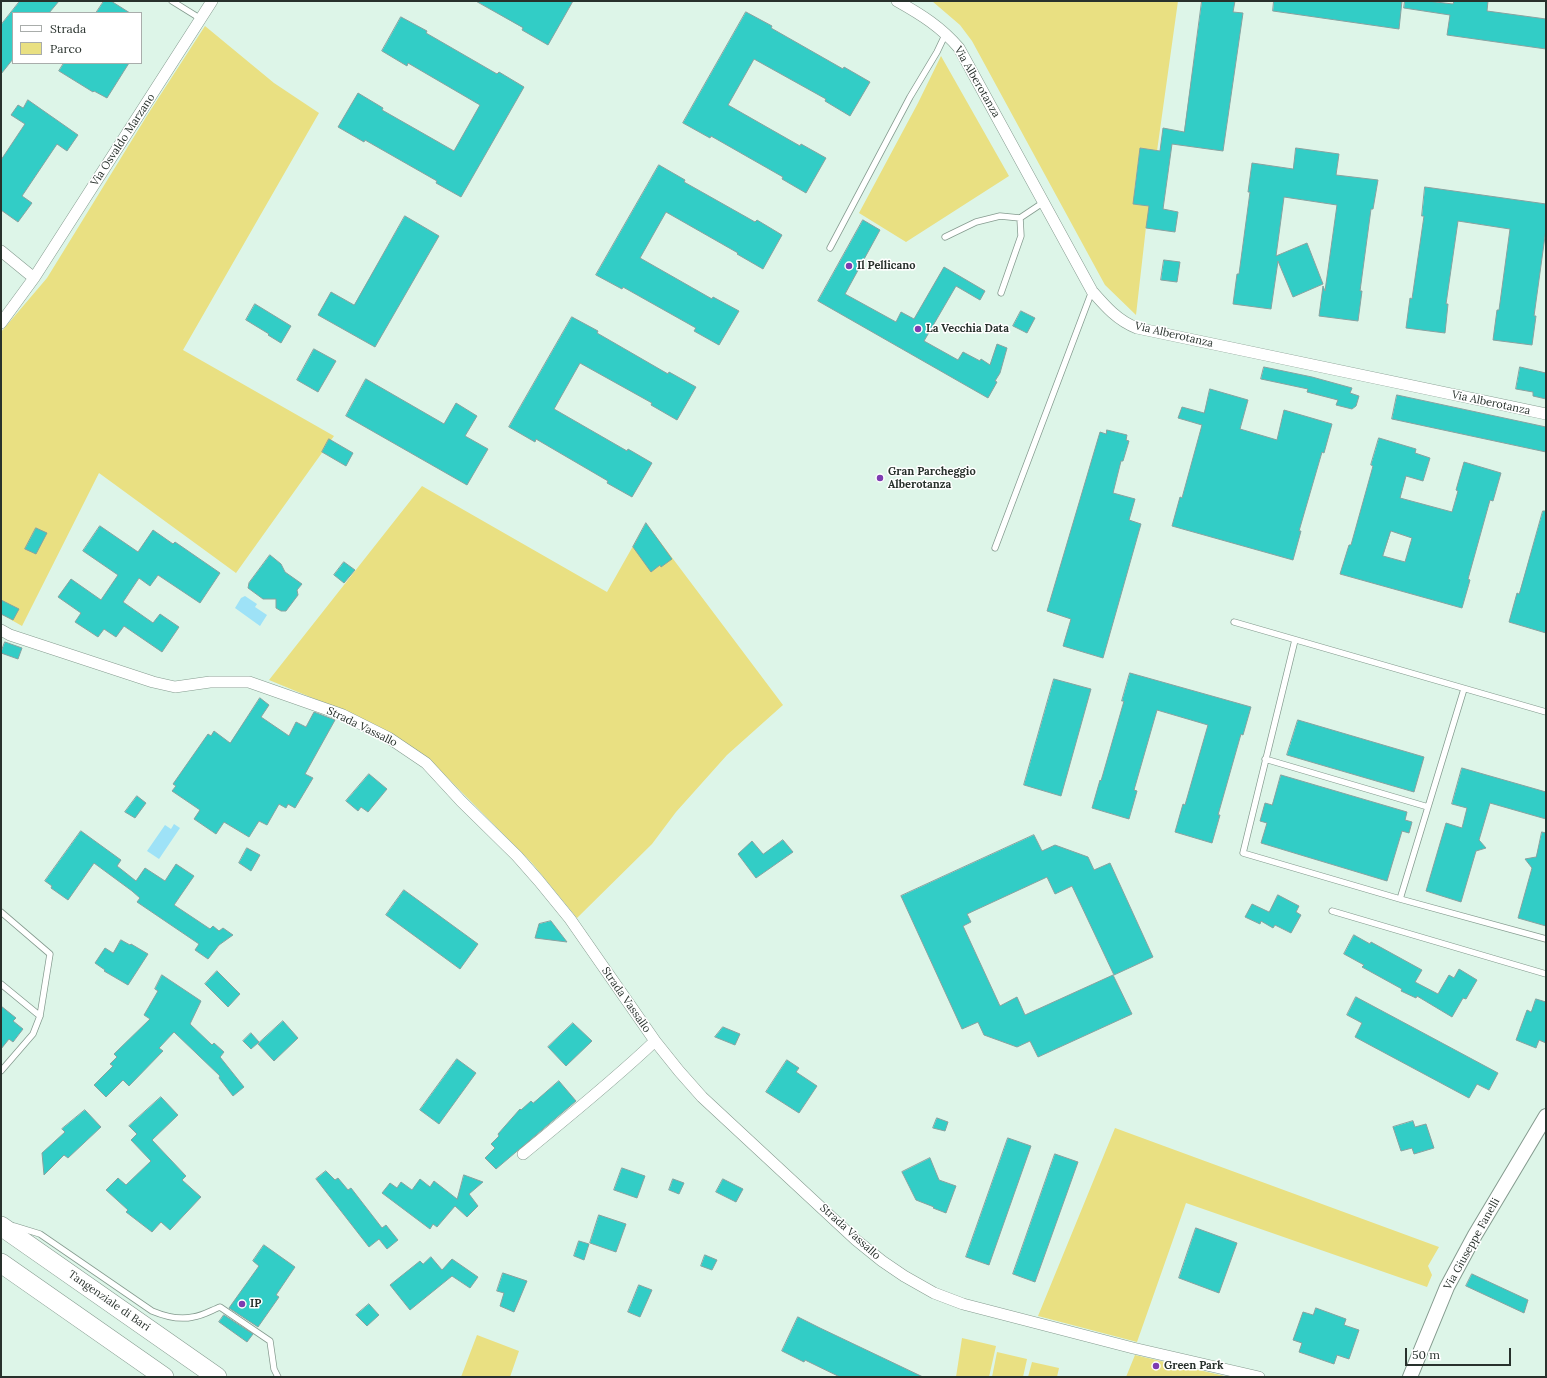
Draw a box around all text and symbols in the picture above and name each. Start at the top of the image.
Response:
legend [12,12,142,64]
text: Strada [50,21,86,36]
text: Parco [50,41,82,56]
street label: Via Alberotanza [951,44,1003,120]
street label: Via Osvaldo Marzano [88,91,158,189]
place label: Il Pellicano [857,259,916,273]
marker: Il Pellicano [844,261,854,271]
street label: Via Alberotanza [1134,320,1214,350]
place label: La Vecchia Data [926,322,1009,336]
marker: La Vecchia Data [913,324,923,334]
street label: Via Alberotanza [1451,388,1531,418]
place label: Gran Parcheggio Alberotanza [888,465,976,491]
marker: Gran Parcheggio Alberotanza [875,473,885,483]
street label: Strada Vassallo [325,704,399,750]
street label: Strada Vassallo [599,965,653,1035]
street label: Via Giuseppe Fanelli [1441,1196,1503,1292]
street label: Strada Vassallo [817,1201,883,1263]
street label: Tangenziale di Bari [65,1268,153,1334]
place label: IP [250,1297,261,1311]
marker: IP [237,1299,247,1309]
scale bar [1407,1340,1513,1366]
text: 50 m [1412,1347,1440,1362]
place label: Green Park [1164,1359,1224,1373]
marker: Green Park [1151,1361,1161,1371]

